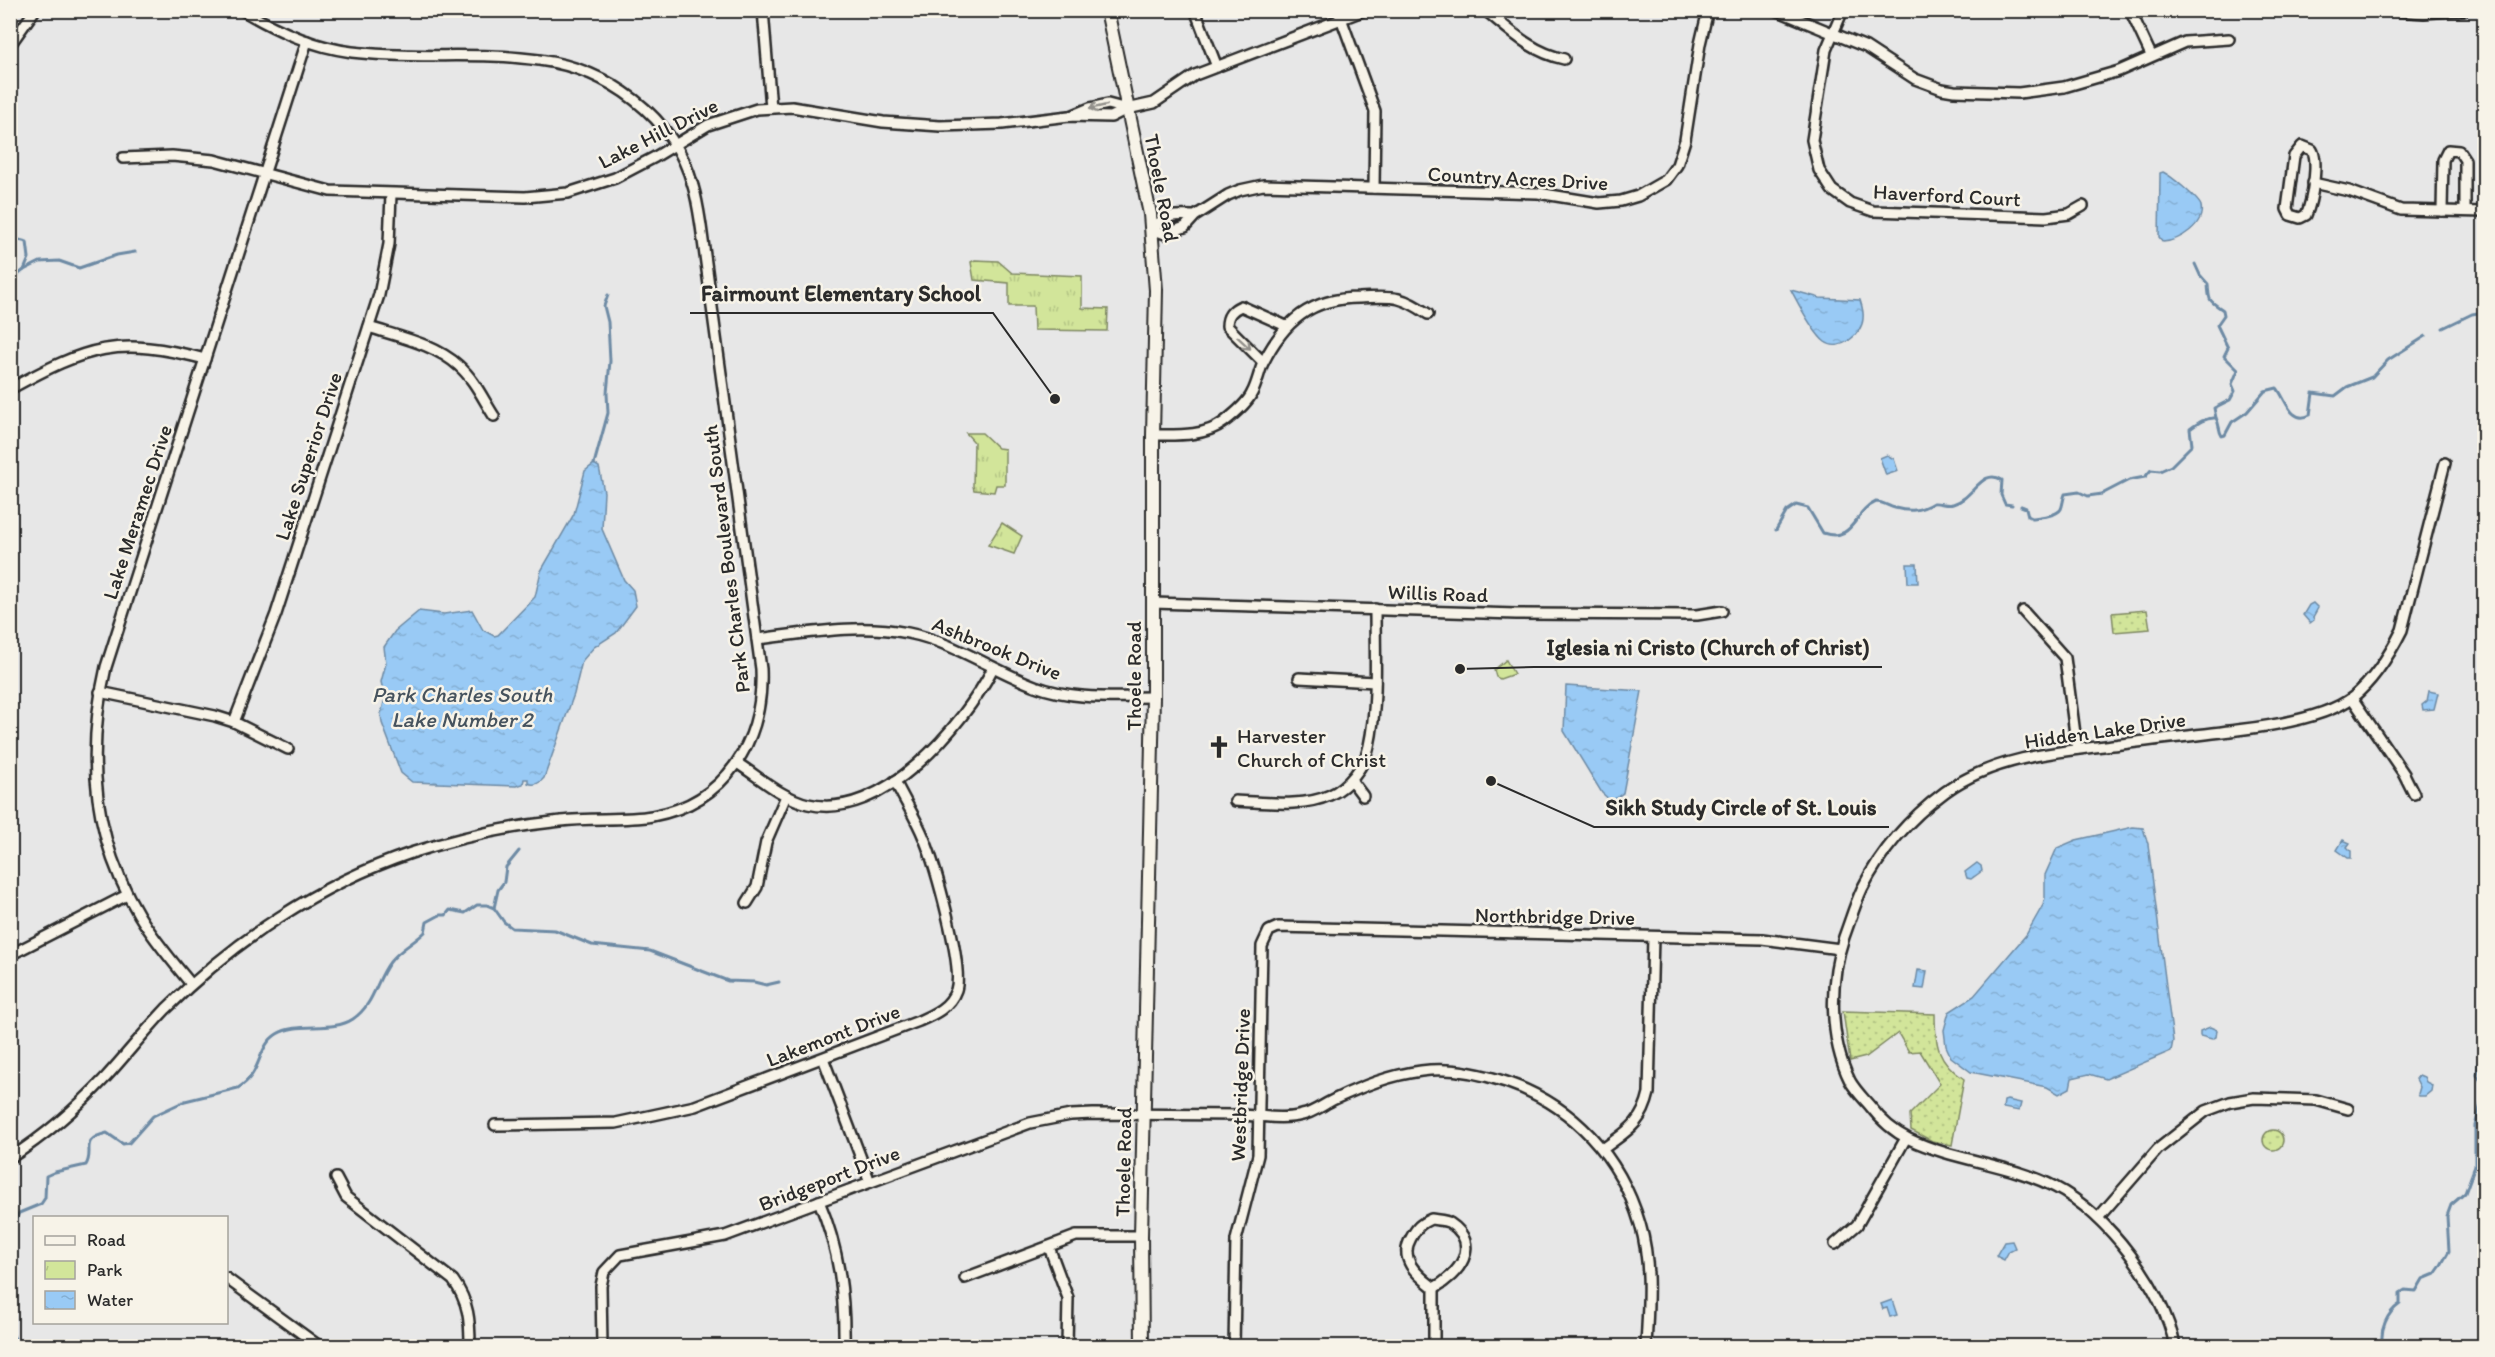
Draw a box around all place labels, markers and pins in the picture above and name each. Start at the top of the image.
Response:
callout: Fairmount Elementary School [690,273,993,313]
callout: Iglesia ni Cristo (Church of Christ) [1534,627,1882,667]
place label: Harvester Church of Christ [1237,723,1386,772]
church icon: Harvester Church of Christ [1206,734,1232,760]
callout: Sikh Study Circle of St. Louis [1594,787,1889,827]

